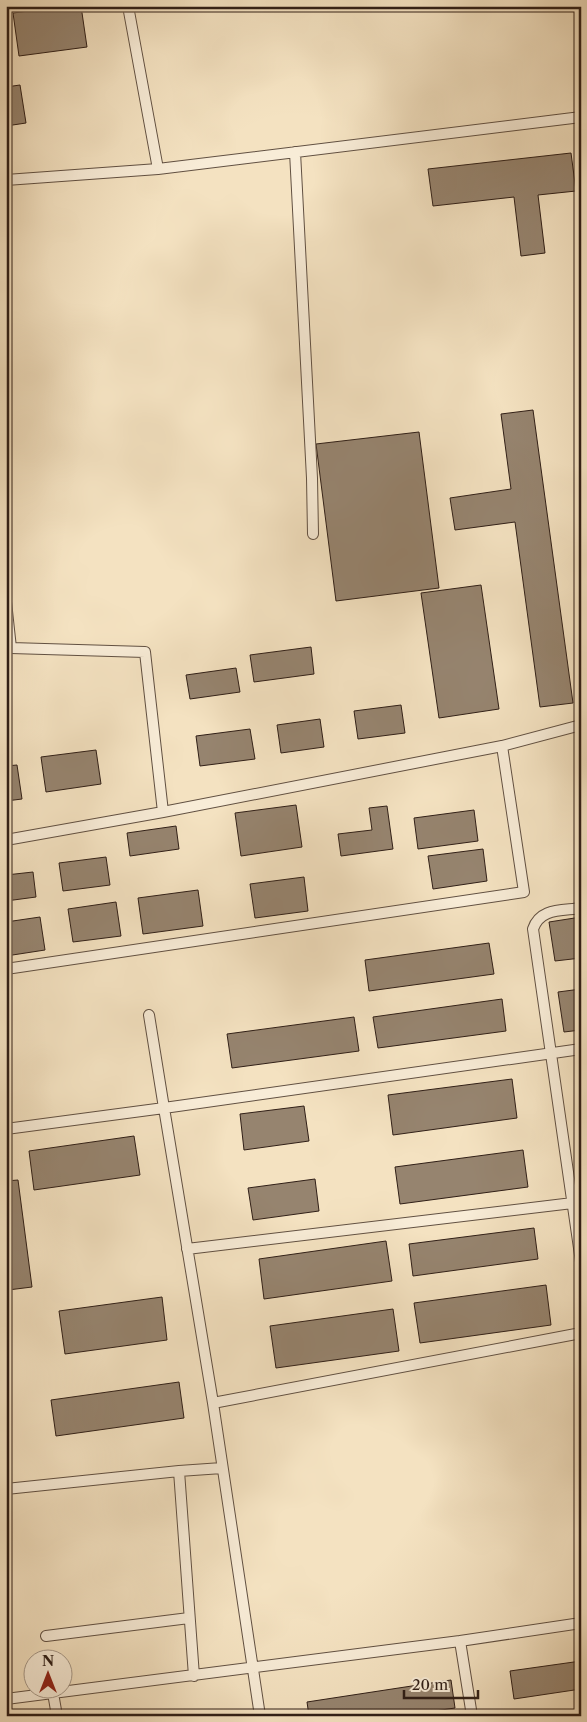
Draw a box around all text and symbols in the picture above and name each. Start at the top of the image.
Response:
north arrow [22,1650,72,1700]
text: N [42,1652,54,1670]
scale bar [404,1667,478,1699]
text: 20 m [412,1675,448,1694]

